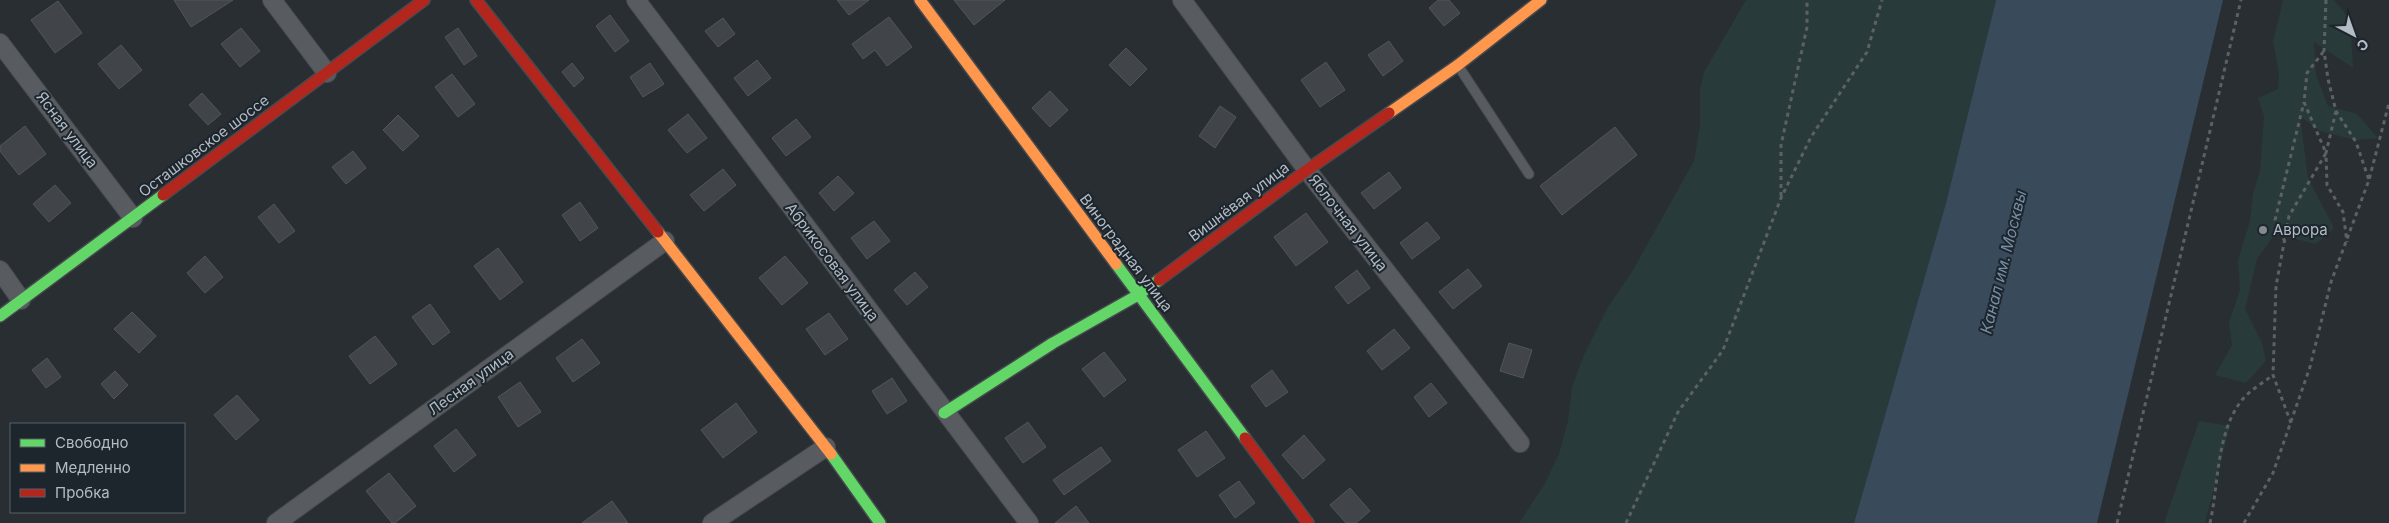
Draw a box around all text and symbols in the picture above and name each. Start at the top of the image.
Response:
north arrow [2329,10,2379,60]
text: С [2353,35,2372,55]
street label: Ясная улица [33,88,102,172]
street label: Осташковское шоссе [135,90,273,201]
street label: Вишнёвая улица [1185,158,1293,246]
street label: Яблочная улица [1305,171,1392,275]
water label: Канал им. Москвы [1975,188,2031,336]
street label: Виноградная улица [1076,190,1177,316]
street label: Абрикосовая улица [782,199,883,325]
place label: Аврора [2273,220,2328,239]
marker: Аврора [2257,224,2269,236]
street label: Лесная улица [424,344,517,419]
legend [10,423,185,513]
text: Свободно [55,433,129,452]
text: Медленно [55,458,131,477]
text: Пробка [55,483,110,502]

